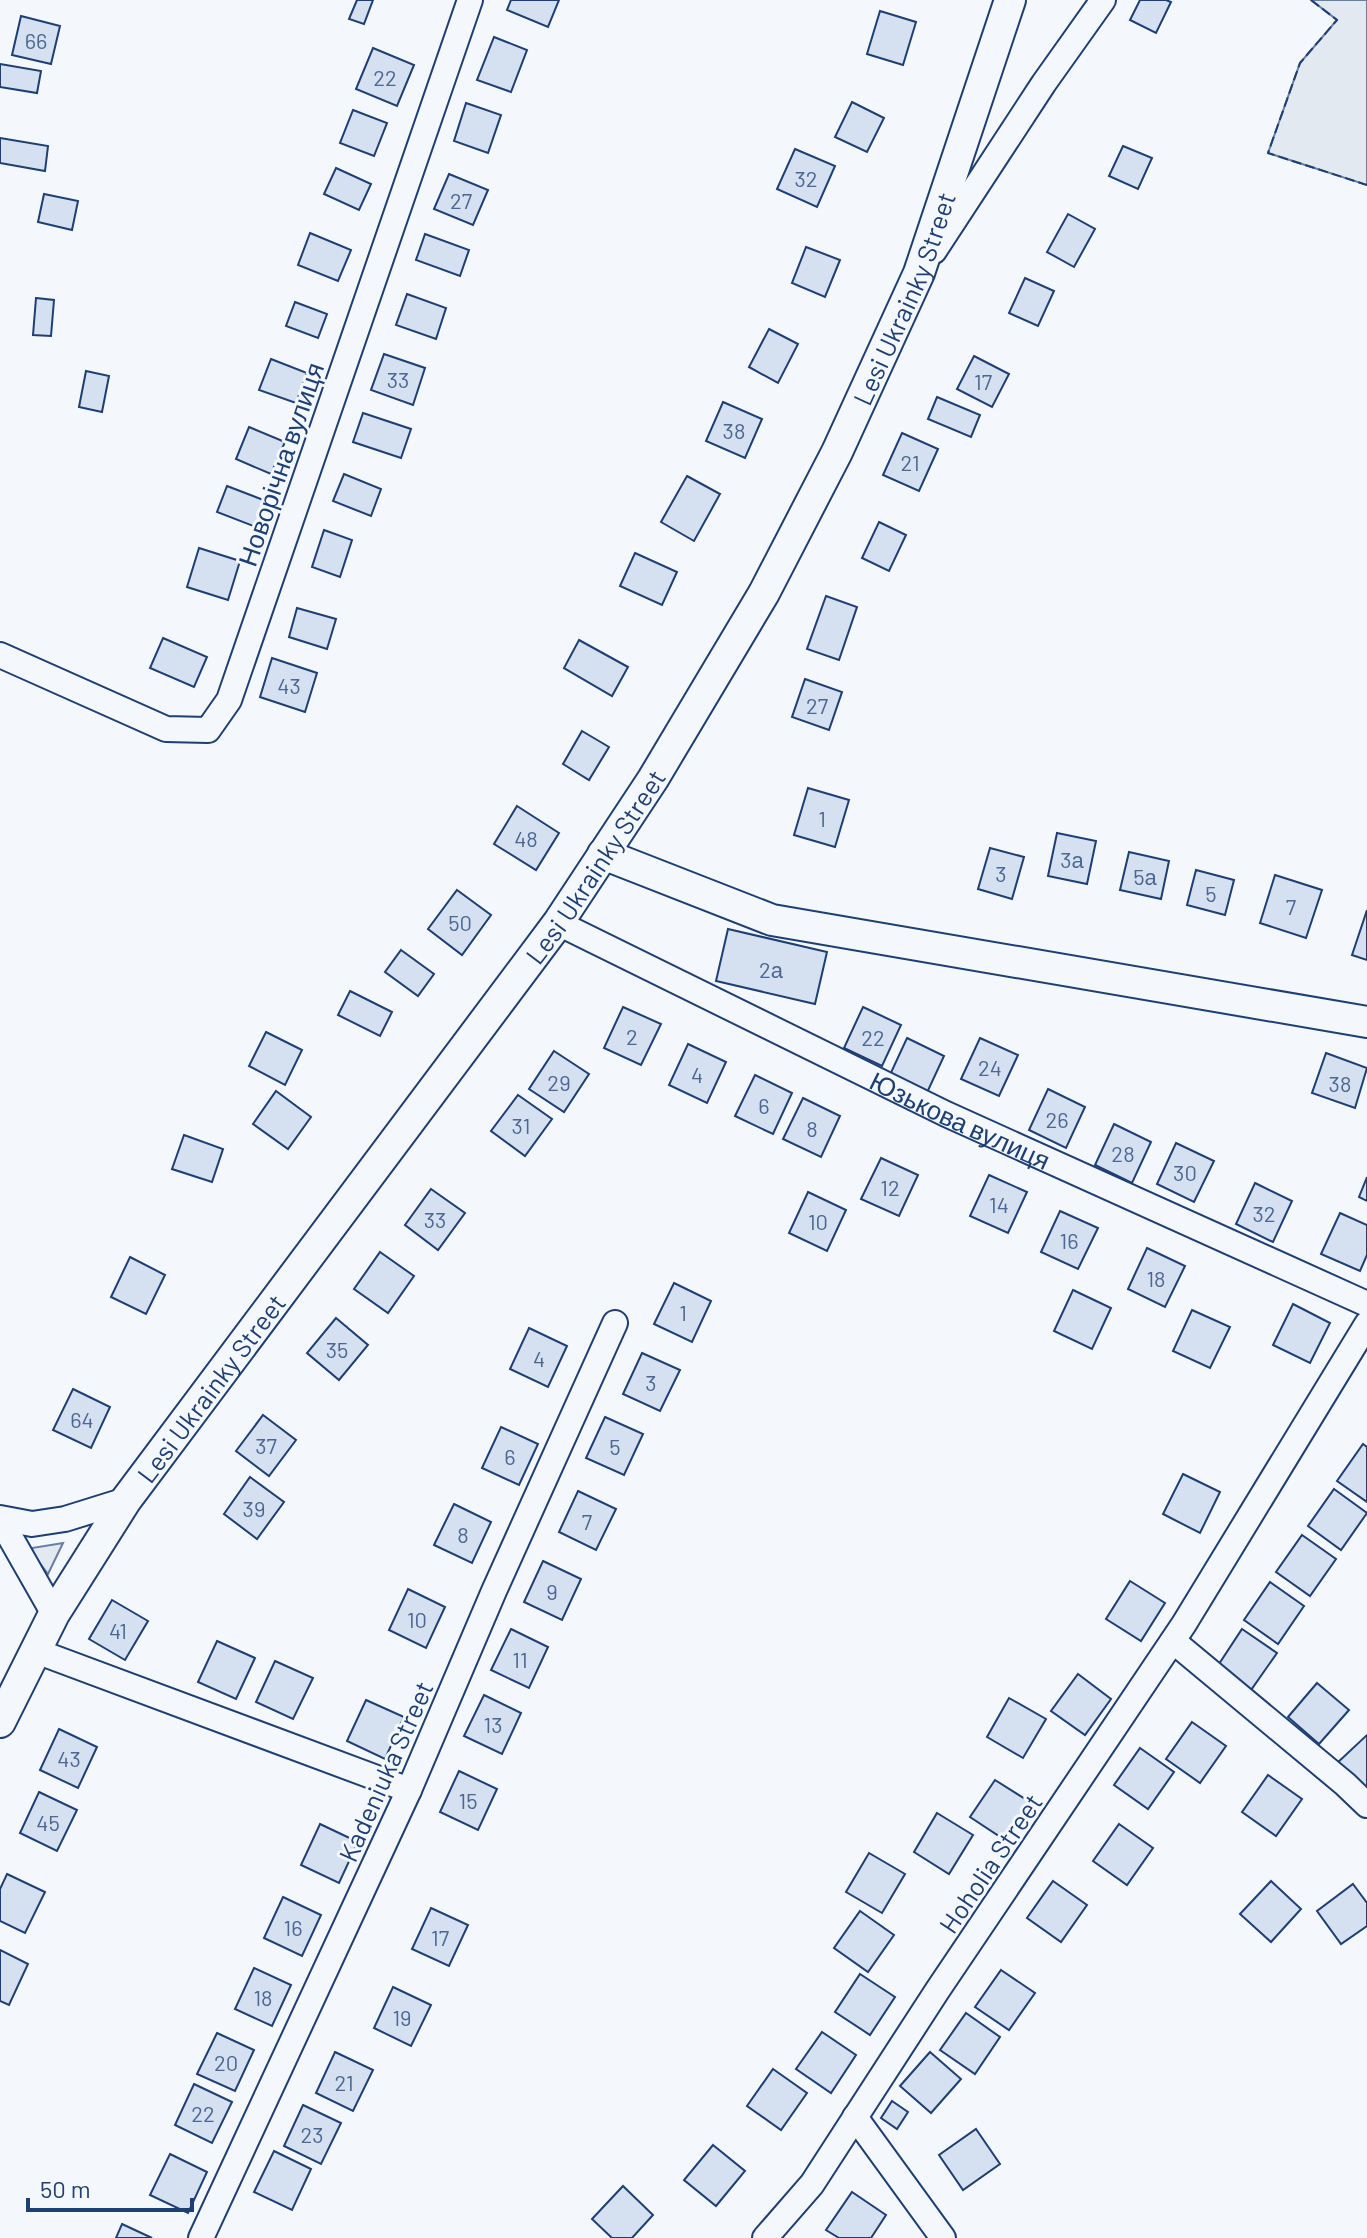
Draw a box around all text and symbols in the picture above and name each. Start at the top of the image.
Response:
house number: 66 [25,27,47,53]
house number: 22 [373,64,397,90]
house number: 32 [794,165,818,191]
house number: 27 [450,187,472,213]
street label: Lesi Ukrainky Street [845,188,960,409]
street label: Новорічна вулиця [231,358,329,570]
house number: 33 [387,366,409,392]
house number: 17 [974,368,992,394]
house number: 38 [723,417,745,443]
house number: 21 [900,449,920,475]
house number: 43 [277,672,301,698]
house number: 27 [806,692,828,718]
street label: Lesi Ukrainky Street [518,764,671,969]
house number: 1 [818,805,826,831]
house number: 48 [514,825,538,851]
house number: 3а [1060,846,1085,872]
house number: 3 [995,860,1007,886]
house number: 5а [1133,863,1158,889]
house number: 5 [1205,880,1217,906]
house number: 7 [1286,893,1296,919]
house number: 50 [448,909,472,935]
house number: 2а [759,956,784,982]
house number: 2 [626,1023,638,1049]
house number: 22 [861,1024,885,1050]
house number: 24 [978,1054,1002,1080]
house number: 4 [691,1061,703,1087]
street label: Юзькова вулиця [865,1064,1056,1175]
house number: 29 [547,1069,571,1095]
house number: 38 [1329,1070,1351,1096]
house number: 6 [758,1092,770,1118]
house number: 26 [1045,1106,1069,1132]
house number: 31 [512,1112,530,1138]
house number: 8 [806,1115,818,1141]
house number: 28 [1111,1140,1135,1166]
house number: 30 [1173,1159,1197,1185]
house number: 12 [880,1174,900,1200]
house number: 14 [989,1191,1009,1217]
house number: 32 [1252,1200,1276,1226]
house number: 33 [424,1206,446,1232]
house number: 10 [808,1208,828,1234]
house number: 16 [1059,1227,1079,1253]
house number: 18 [1146,1265,1166,1291]
street label: Lesi Ukrainky Street [130,1287,291,1488]
house number: 1 [679,1299,687,1325]
house number: 35 [326,1336,348,1362]
house number: 4 [533,1345,545,1371]
house number: 3 [645,1369,657,1395]
house number: 64 [70,1406,94,1432]
house number: 37 [255,1432,277,1458]
house number: 5 [609,1433,621,1459]
house number: 6 [504,1443,516,1469]
house number: 39 [243,1495,265,1521]
house number: 7 [582,1508,592,1534]
house number: 8 [457,1521,469,1547]
house number: 9 [546,1578,558,1604]
house number: 10 [407,1606,427,1632]
house number: 41 [109,1617,127,1643]
house number: 11 [512,1646,528,1672]
street label: Kadeniuka Street [331,1676,439,1866]
house number: 13 [483,1711,503,1737]
house number: 43 [57,1745,81,1771]
house number: 15 [458,1787,478,1813]
street label: Hoholia Street [932,1787,1048,1939]
house number: 45 [36,1809,60,1835]
house number: 16 [283,1914,303,1940]
house number: 17 [431,1924,449,1950]
house number: 18 [253,1984,273,2010]
house number: 19 [392,2004,412,2030]
house number: 20 [214,2049,238,2075]
house number: 21 [334,2069,354,2095]
house number: 22 [191,2100,215,2126]
house number: 23 [301,2121,324,2147]
scale bar [28,2162,192,2212]
text: 50 m [40,2174,91,2203]

